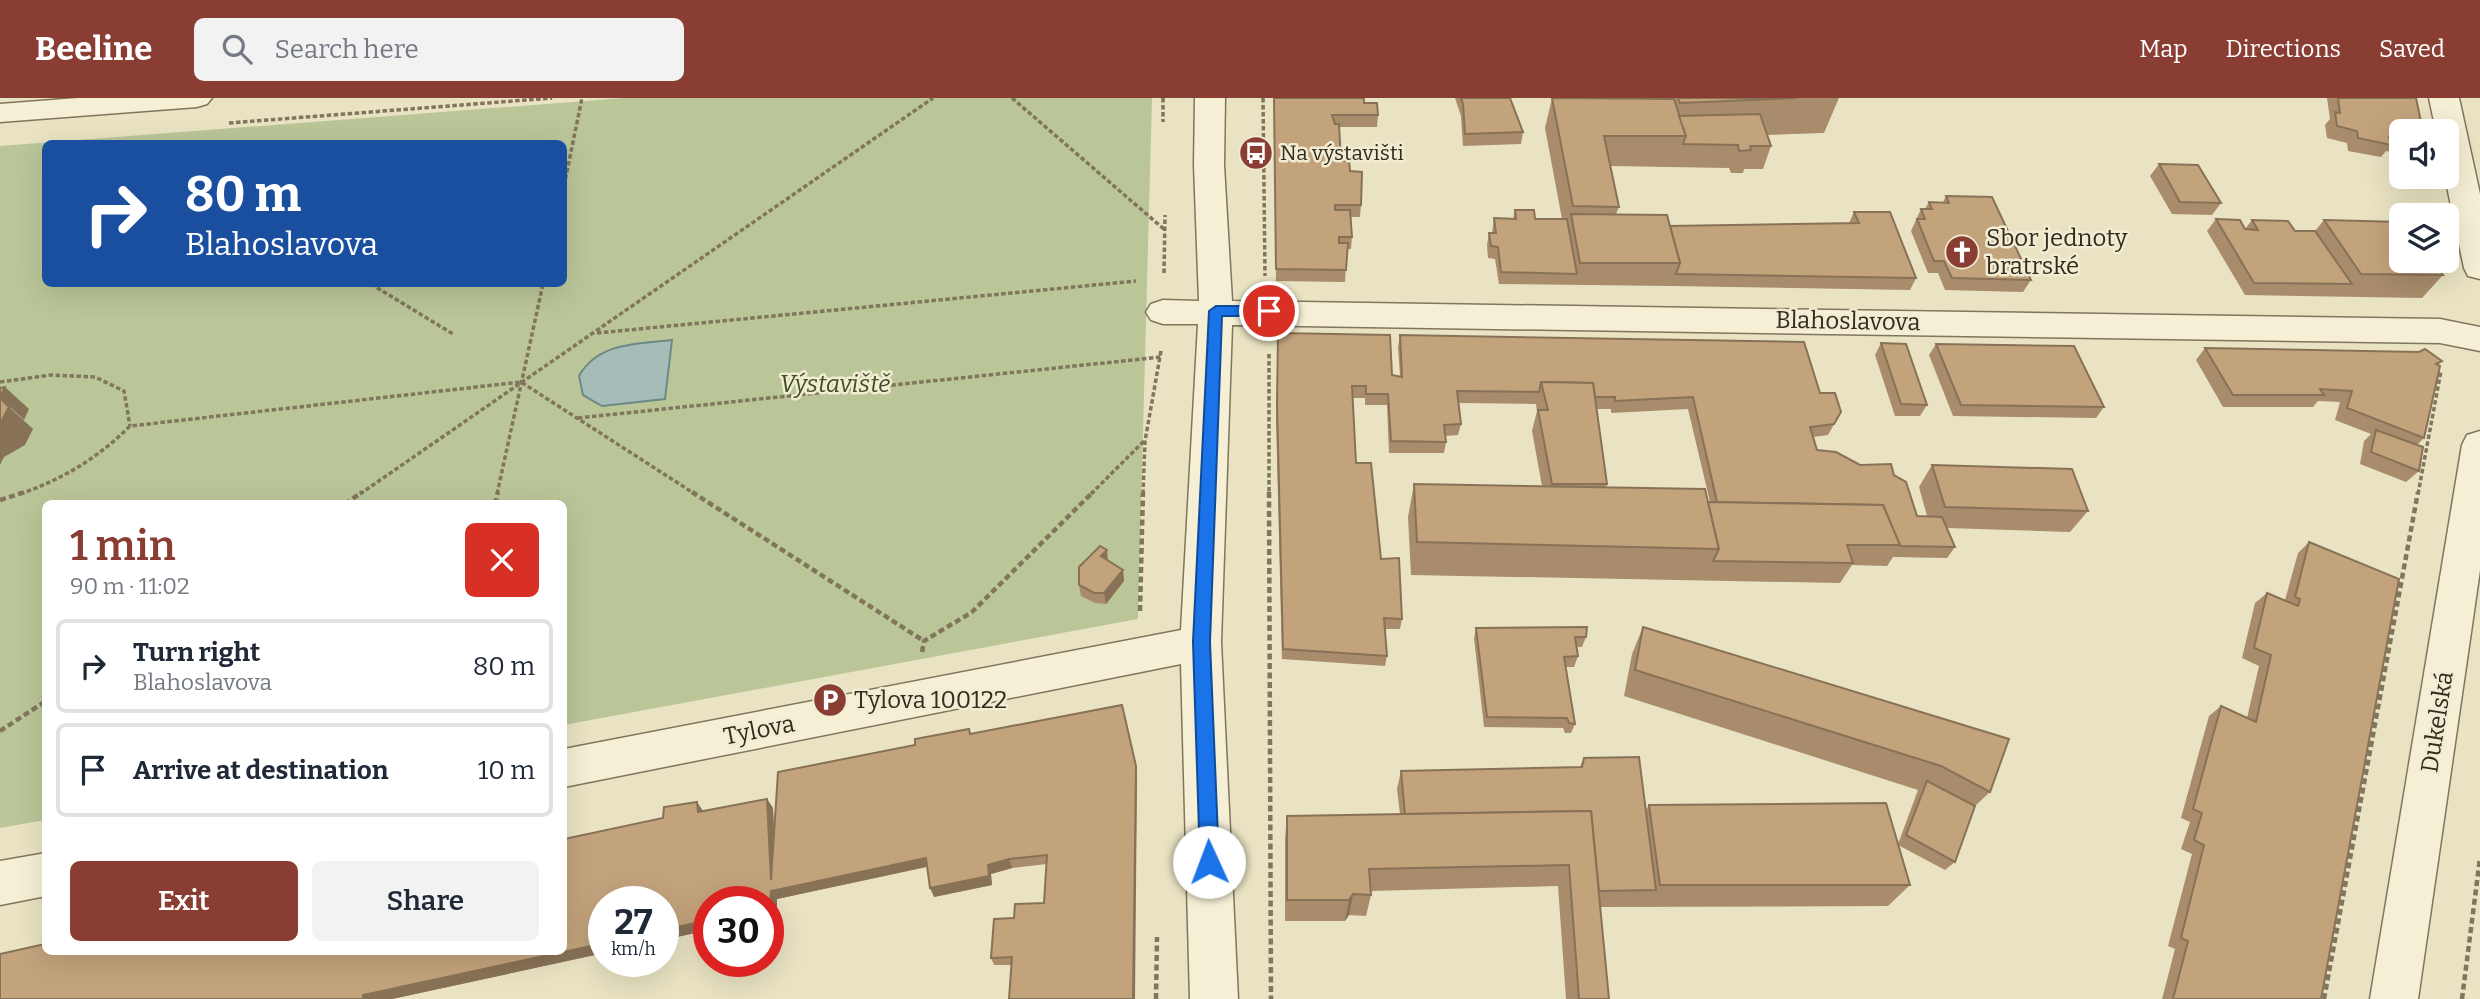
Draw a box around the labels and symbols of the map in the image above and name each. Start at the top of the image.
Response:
bus stop icon: Na výstavišti [1237,134,1275,172]
place label: Na výstavišti [1280,140,1404,166]
place label: Sbor jednoty bratrské [1986,224,2128,280]
church icon: Sbor jednoty bratrské [1943,233,1981,271]
pin [1239,281,1299,341]
street label: Blahoslavova [1775,306,1921,336]
park label: Výstaviště [780,370,891,398]
street label: Dukelská [2415,669,2459,775]
parking icon: Tylova 100122 [811,681,849,719]
place label: Tylova 100122 [854,686,1007,714]
street label: Tylova [721,709,797,751]
position arrow [1172,825,1246,899]
speed limit sign: 30 [693,886,784,977]

